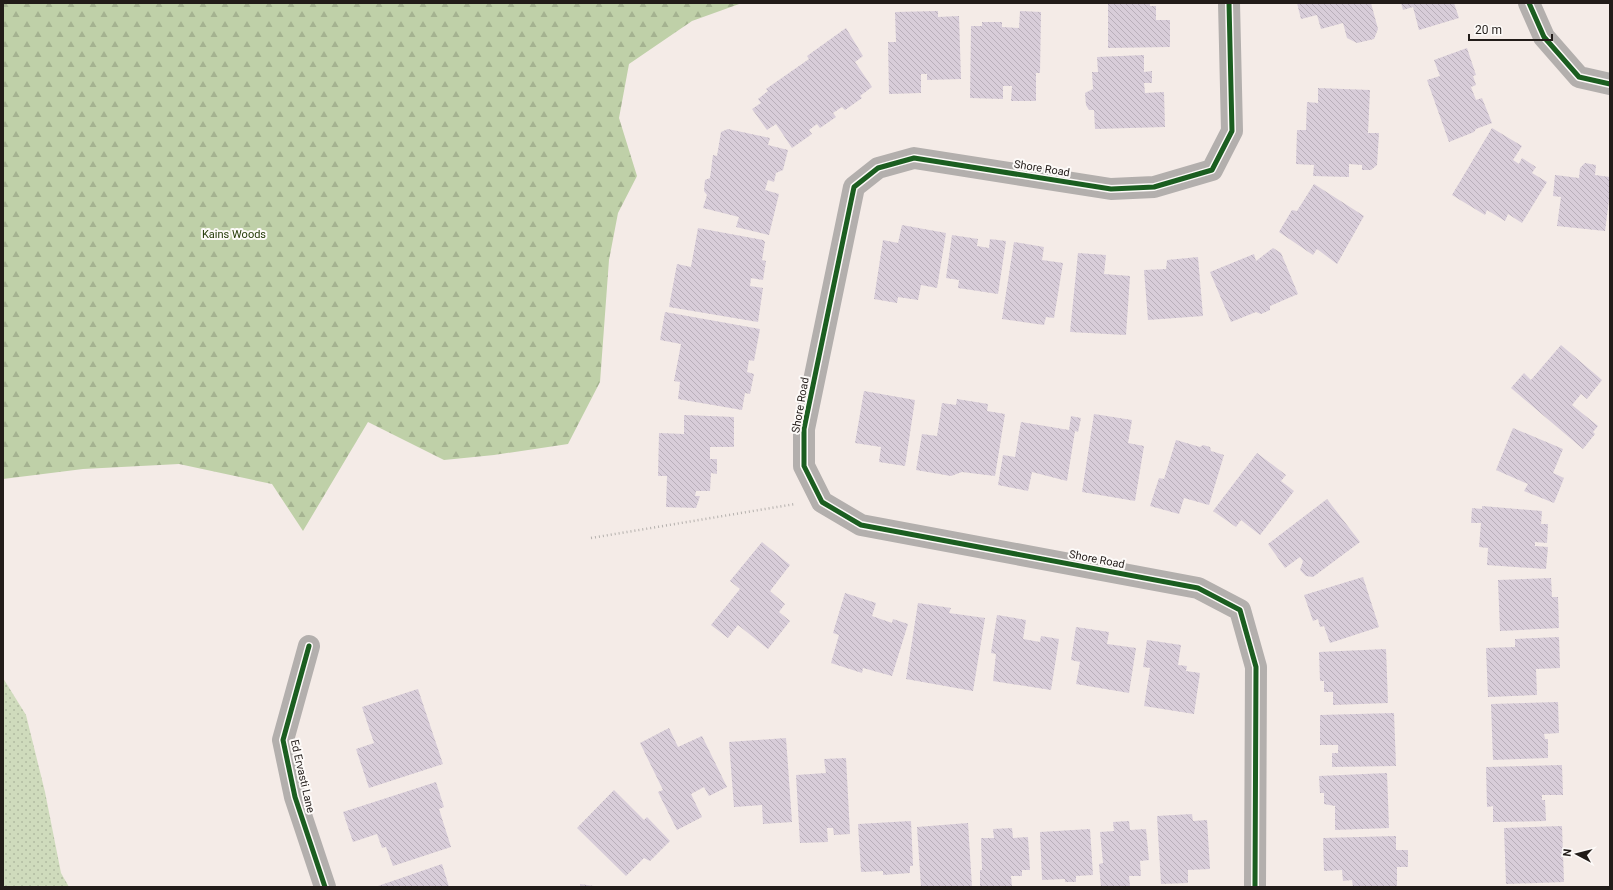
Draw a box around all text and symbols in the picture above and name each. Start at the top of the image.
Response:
scale bar [1469,16,1552,42]
text: 20 m [1475,23,1502,37]
street label: Shore Road [1013,158,1071,179]
park label: Kains Woods [202,228,266,241]
street label: Shore Road [789,376,812,434]
street label: Shore Road [1068,548,1126,571]
street label: Ed Ervasti Lane [288,738,317,814]
north arrow [1557,834,1597,874]
text: N [1561,848,1575,857]

